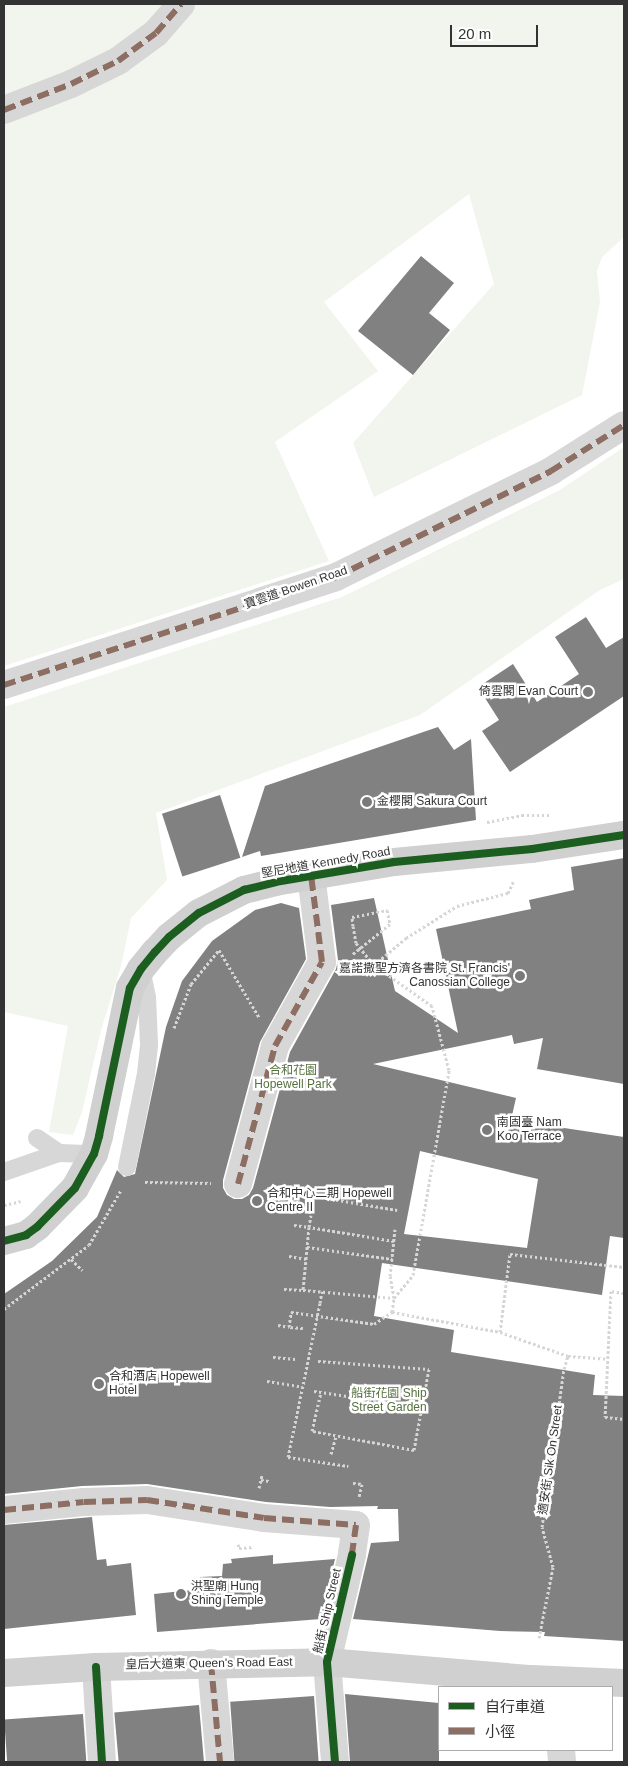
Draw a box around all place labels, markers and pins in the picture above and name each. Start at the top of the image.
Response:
place label: 倚雲閣 Evan Court [479,685,578,699]
marker: 倚雲閣 Evan Court [582,686,594,698]
place label: 金櫻閣 Sakura Court [377,795,487,809]
marker: 金櫻閣 Sakura Court [361,796,373,808]
place label: 嘉諾撒聖方濟各書院 St. Francis' Canossian College [339,962,510,990]
marker: 嘉諾撒聖方濟各書院 St. Francis' Canossian College [514,970,526,982]
place label: 南固臺 Nam Koo Terrace [497,1116,562,1144]
marker: 南固臺 Nam Koo Terrace [481,1124,493,1136]
place label: 合和中心二期 Hopewell Centre II [267,1187,392,1215]
marker: 合和中心二期 Hopewell Centre II [251,1195,263,1207]
place label: 合和酒店 Hopewell Hotel [109,1370,210,1398]
marker: 合和酒店 Hopewell Hotel [93,1378,105,1390]
place label: 洪聖廟 Hung Shing Temple [191,1580,264,1608]
marker: 洪聖廟 Hung Shing Temple [175,1588,187,1600]

